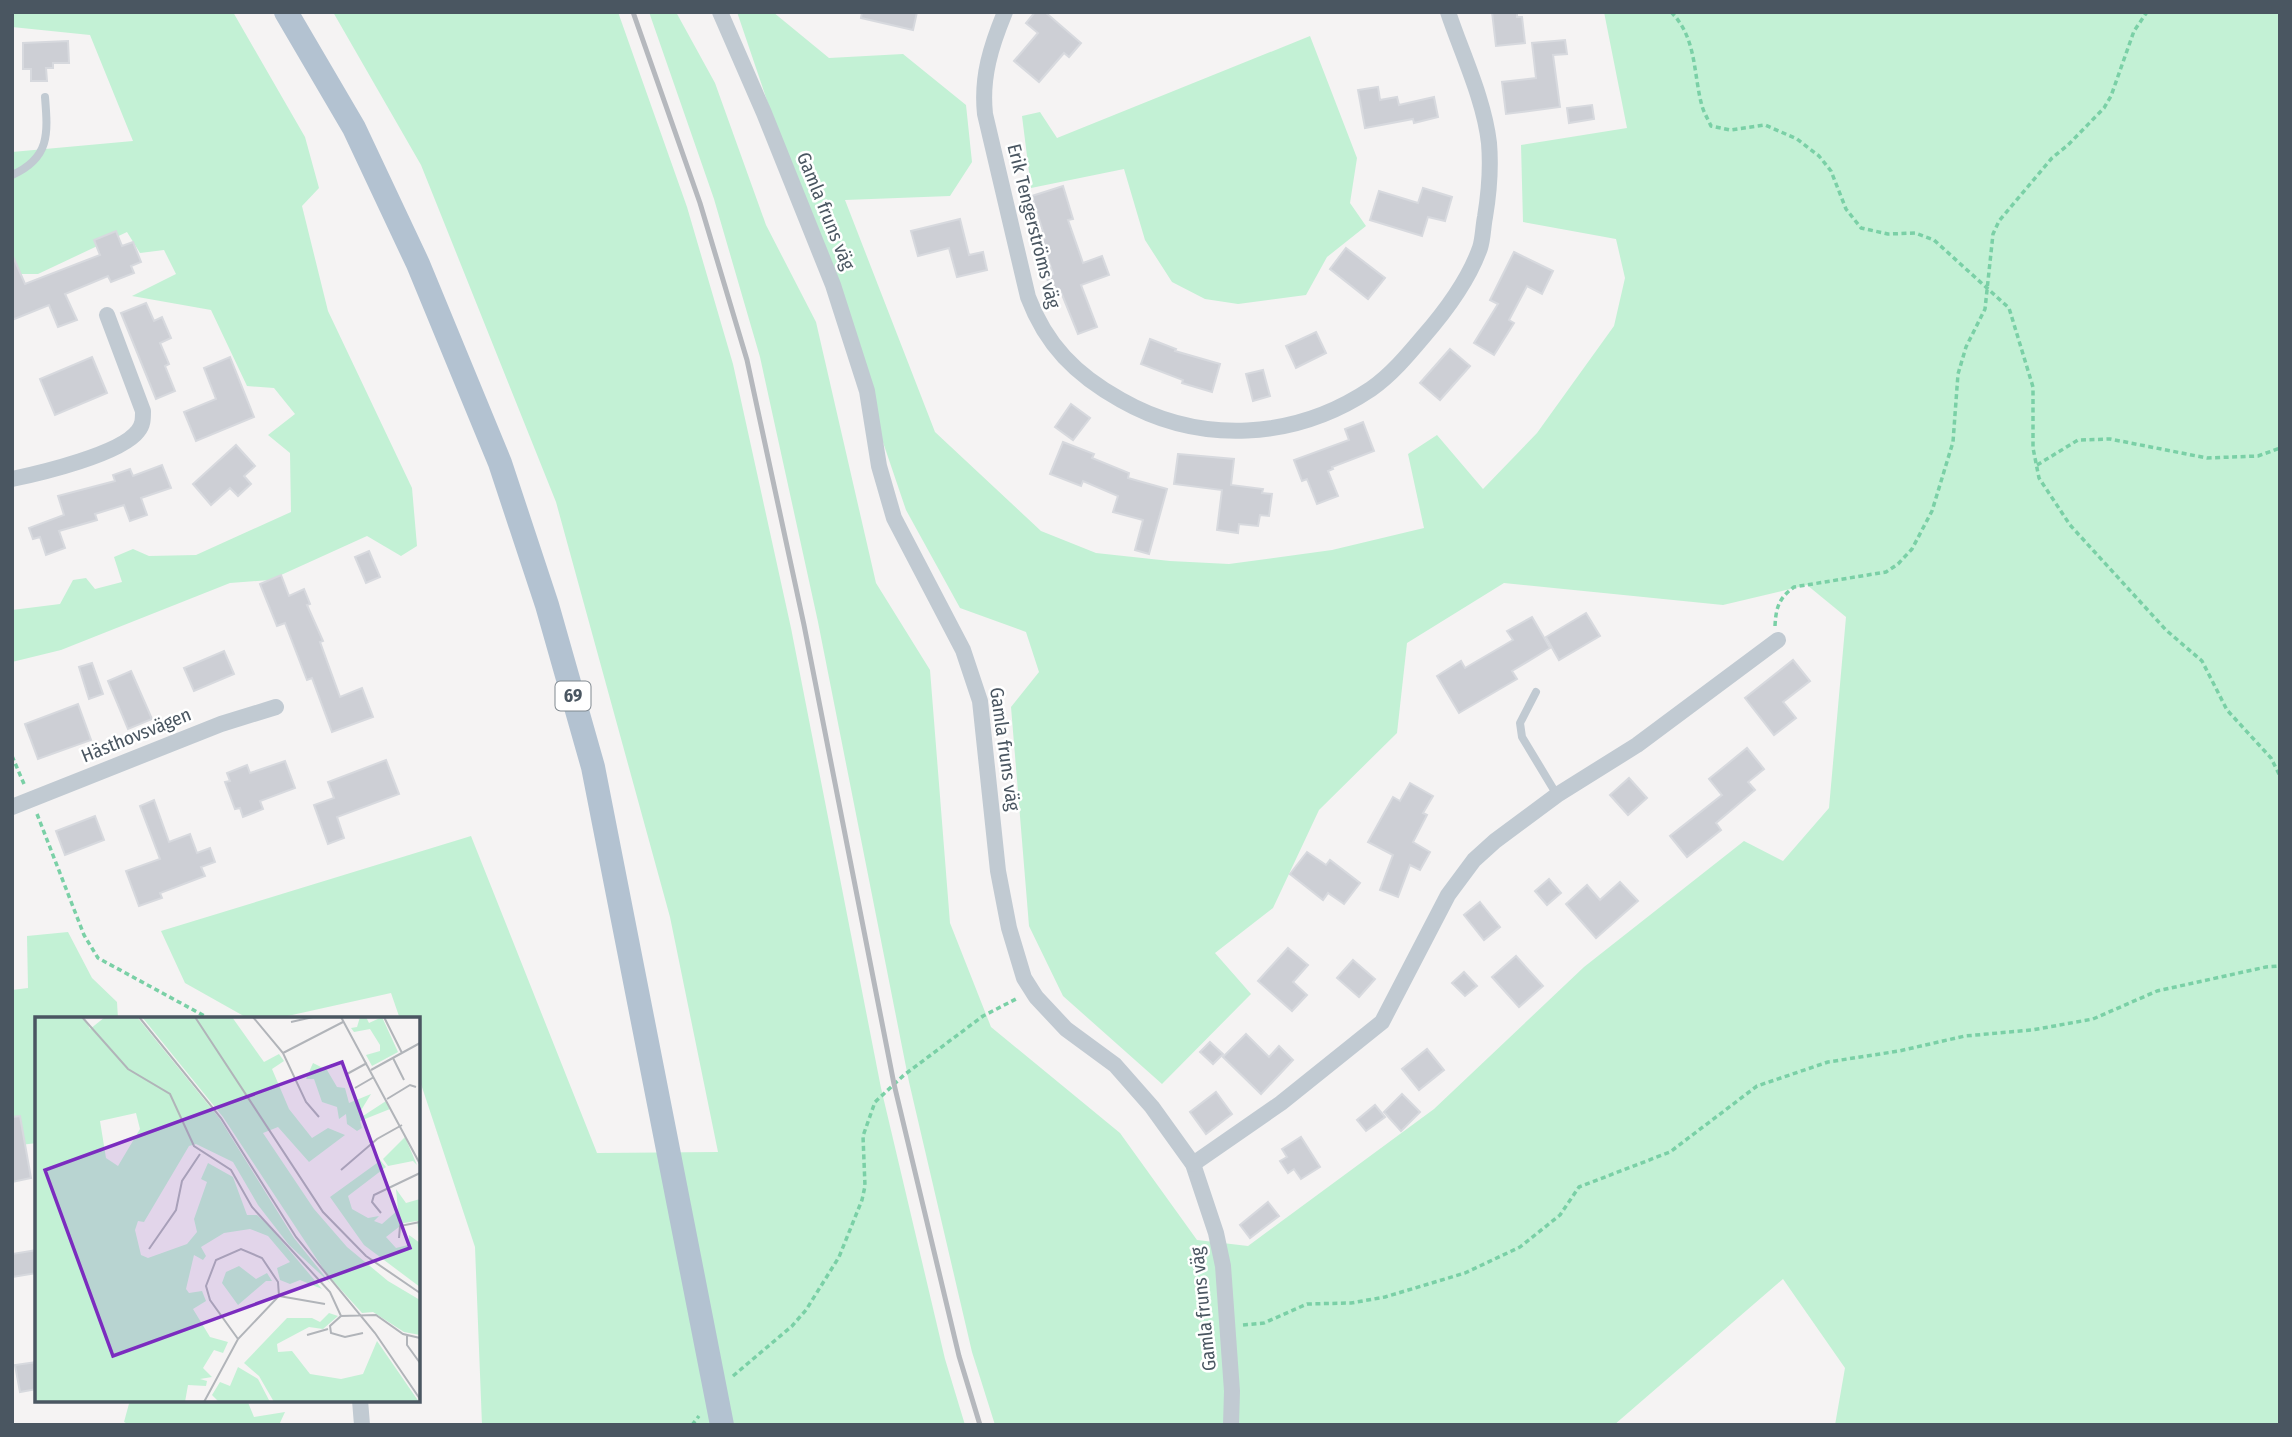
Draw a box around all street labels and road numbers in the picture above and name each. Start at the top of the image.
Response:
street label: Erik Tengerströms väg [1002,141,1066,311]
street label: Gamla fruns väg [792,149,860,273]
road number: 69 [556,682,590,710]
street label: Gamla fruns väg [985,686,1025,812]
street label: Hästhovsvägen [78,703,194,767]
street label: Gamla fruns väg [1185,1246,1221,1372]

